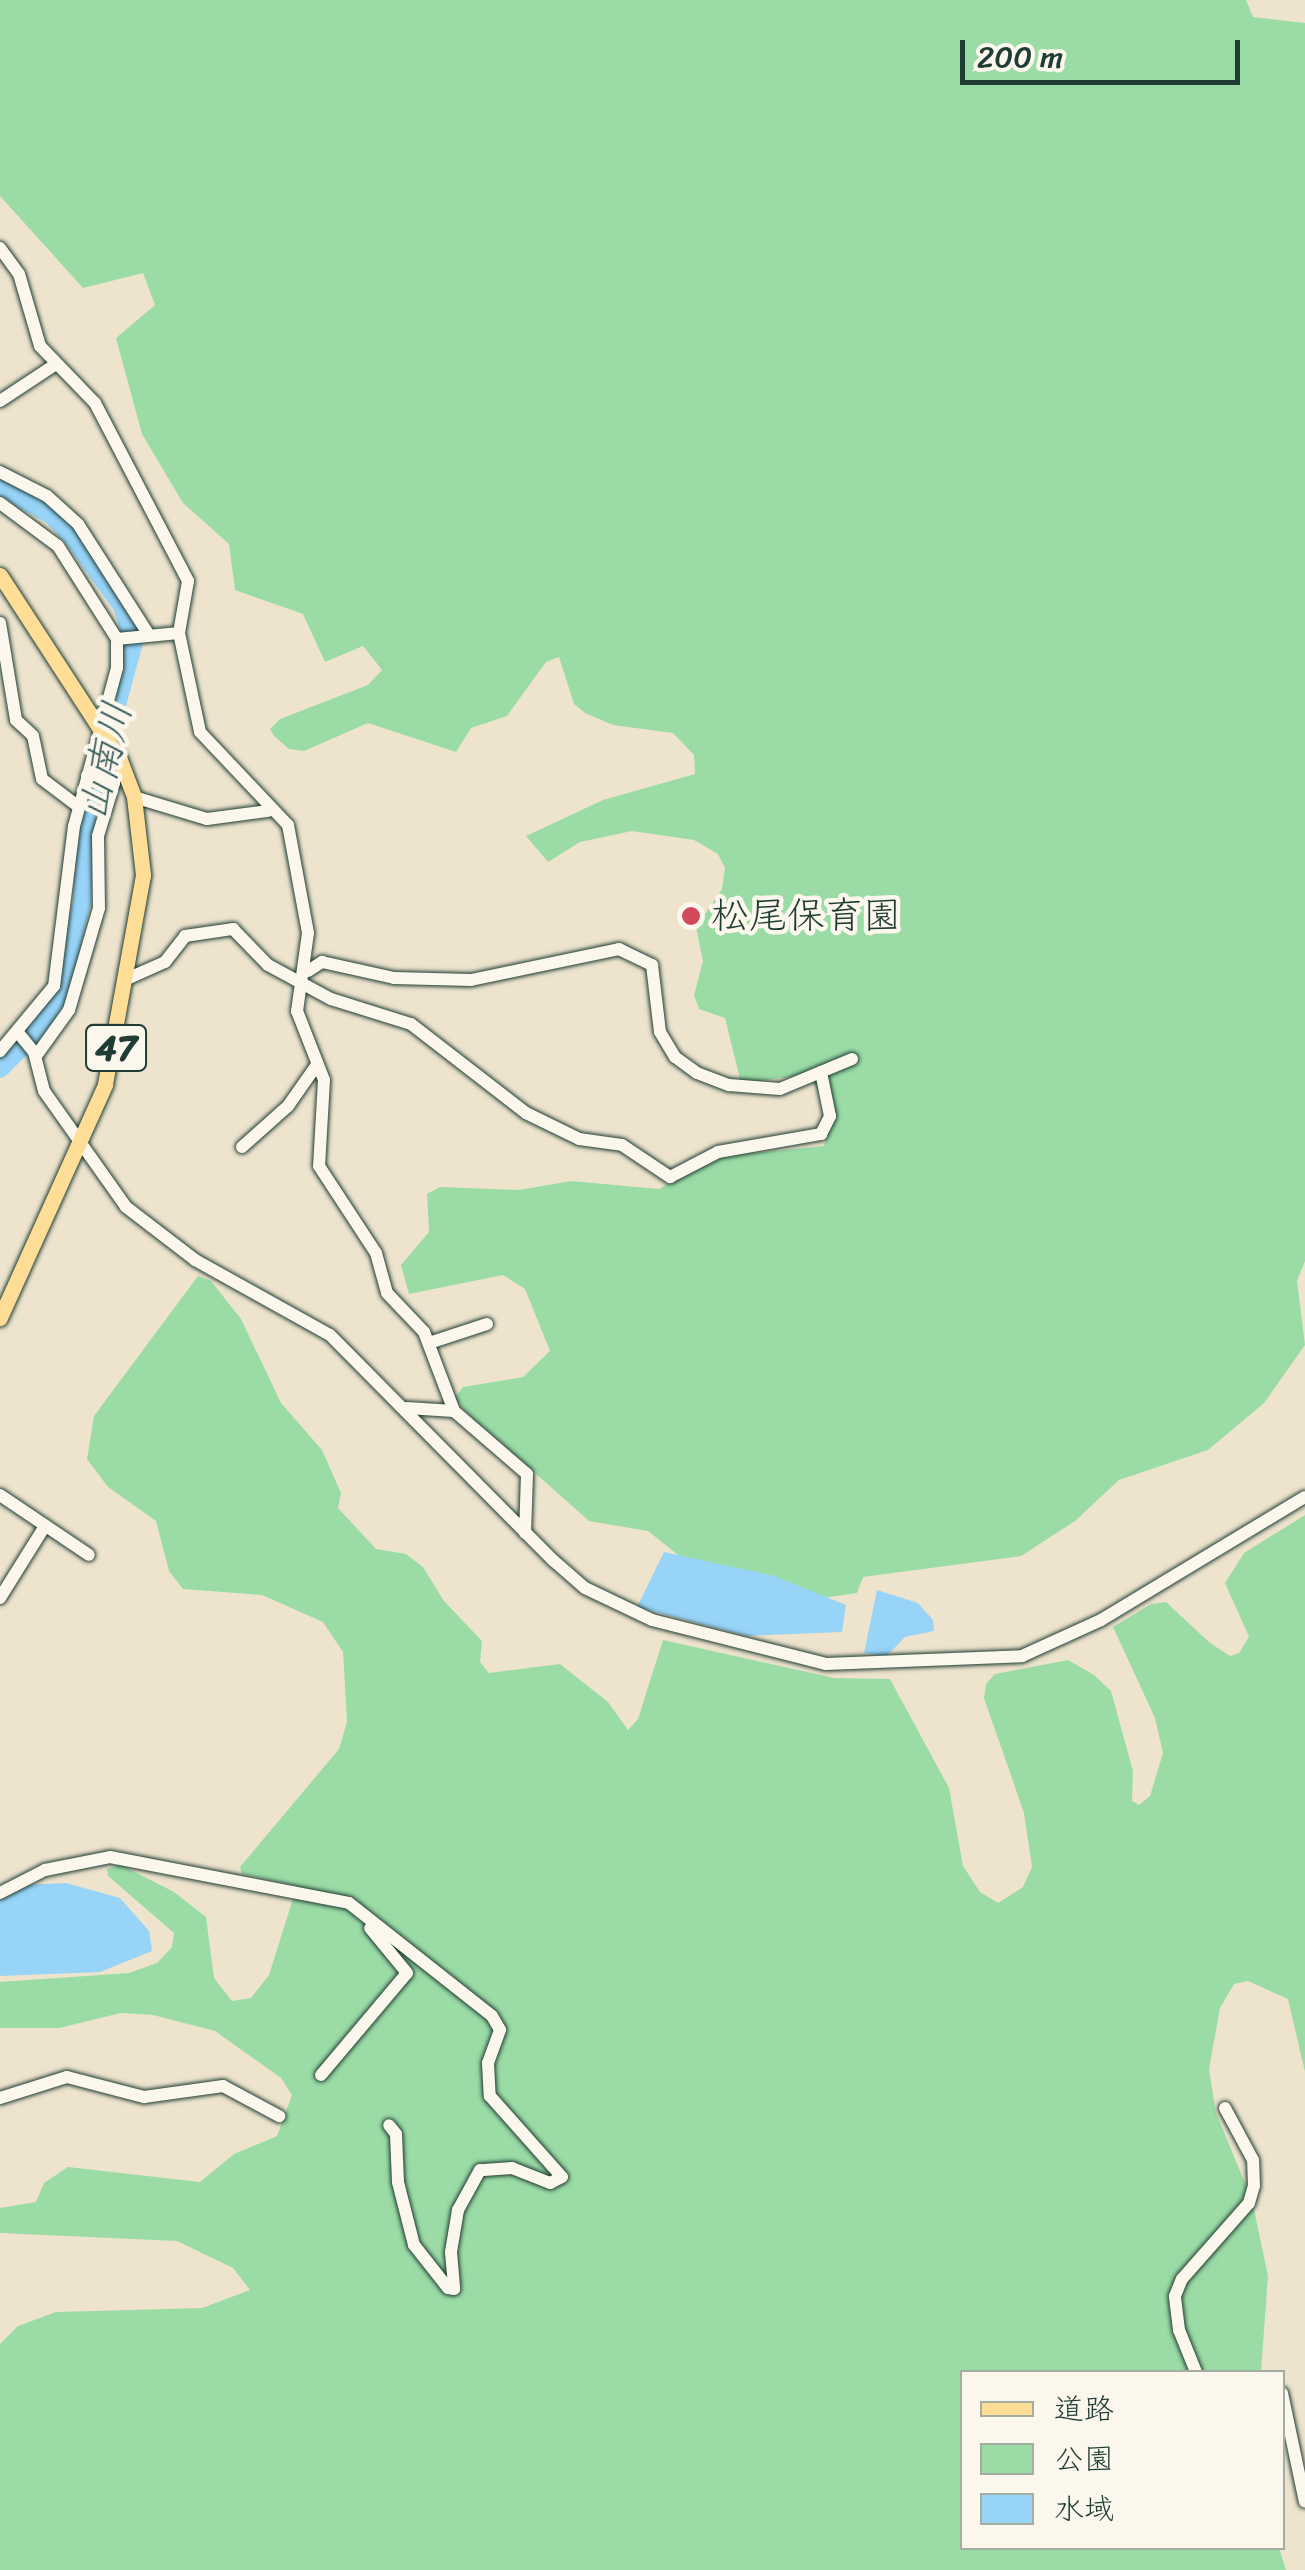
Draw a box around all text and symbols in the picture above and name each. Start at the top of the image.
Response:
scale bar [965,20,1245,82]
text: 200 m [977,30,1063,84]
water label: 山南川 [68,697,142,825]
place label: 松尾保育園 [711,893,901,939]
marker: 松尾保育園 [680,905,702,927]
road number: 47 [84,1018,148,1078]
legend [960,2370,1285,2550]
text: 道路 [1054,2382,1114,2436]
text: 公園 [1054,2432,1114,2486]
text: 水域 [1054,2482,1114,2536]

